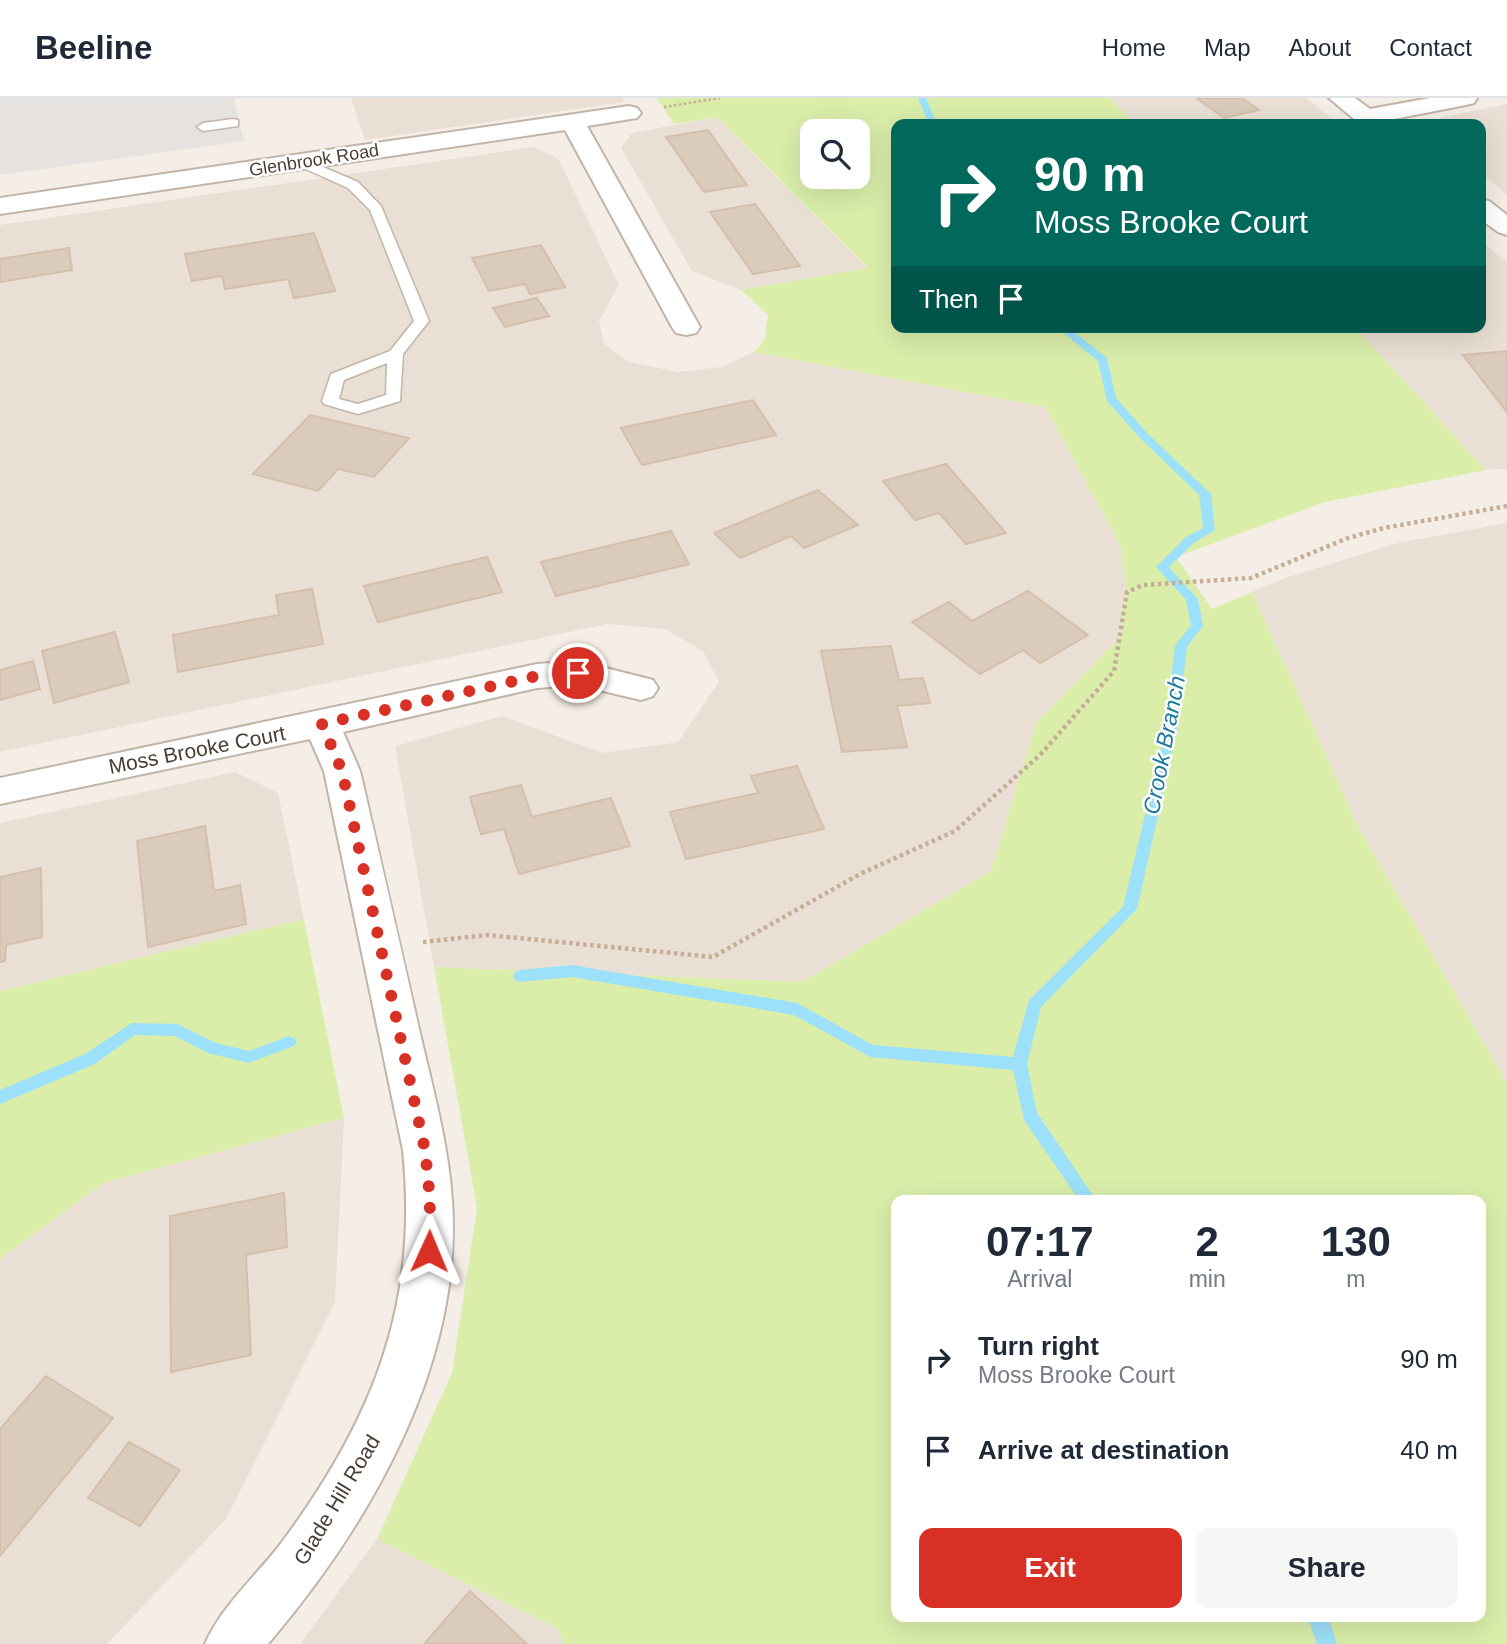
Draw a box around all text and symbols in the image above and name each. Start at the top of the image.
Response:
text: Beeline [35,29,152,66]
text: Home [1102,34,1166,61]
text: Map [1204,34,1251,61]
text: About [1289,34,1351,61]
text: Contact [1389,34,1472,61]
map controls [800,119,870,189]
button: search [800,119,870,189]
street label: Glenbrook Road [248,140,380,180]
icon: right [919,147,1010,238]
text: 90 m [1034,147,1146,201]
text: Moss Brooke Court [1034,204,1308,240]
icon: arrive [992,280,1030,318]
text: Then [919,284,978,314]
pin [548,643,608,703]
icon: arrive [559,654,597,692]
water label: Crook Branch [1138,673,1190,817]
street label: Moss Brooke Court [106,721,287,778]
position arrow [392,1214,466,1288]
text: 07:17 [986,1218,1094,1265]
text: 2 [1195,1218,1219,1265]
text: 130 [1321,1218,1391,1265]
text: Arrival [1007,1266,1072,1292]
text: min [1189,1266,1226,1292]
text: m [1346,1266,1365,1292]
text: Turn right [978,1331,1099,1361]
icon: right [919,1341,957,1379]
text: 90 m [1400,1344,1458,1374]
text: Moss Brooke Court [978,1362,1175,1388]
street label: Glade Hill Road [289,1431,384,1569]
icon: arrive [919,1432,957,1470]
text: Arrive at destination [978,1435,1229,1465]
text: 40 m [1400,1435,1458,1465]
button: Exit [919,1528,1182,1608]
button: Share [1196,1528,1458,1608]

